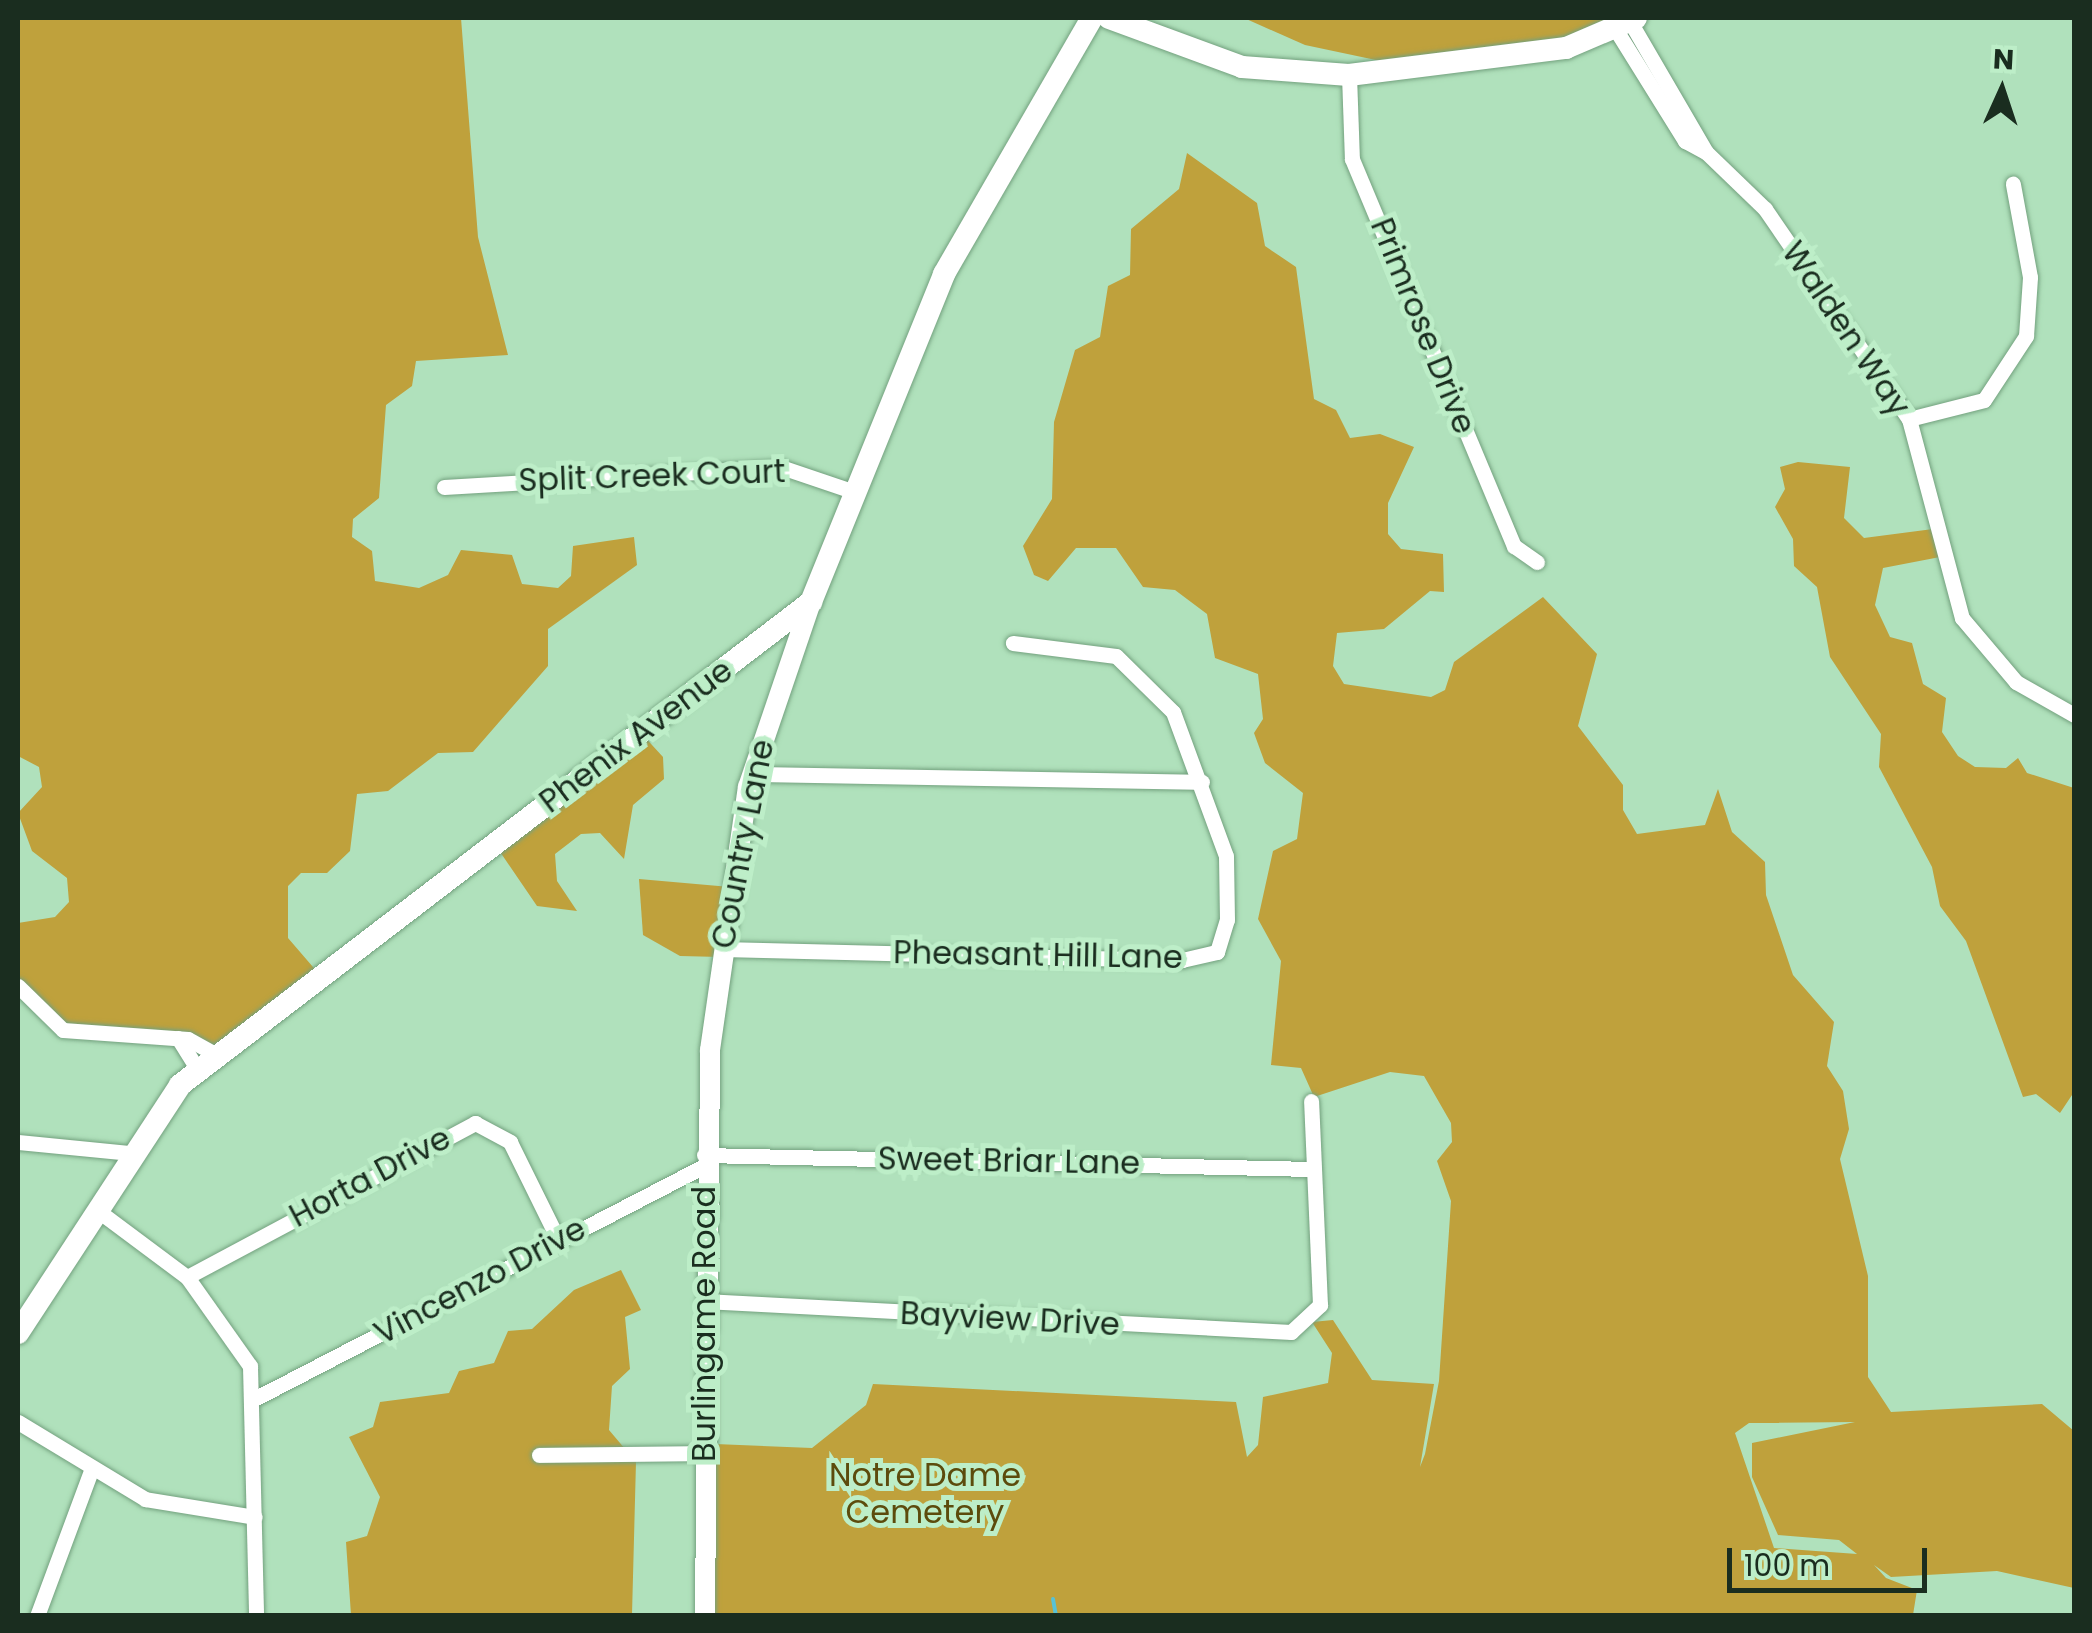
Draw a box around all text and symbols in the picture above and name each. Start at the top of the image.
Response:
north arrow [1952,40,2052,140]
text: N [1992,40,2015,80]
street label: Primrose Drive [1362,213,1484,439]
street label: Walden Way [1774,234,1918,424]
street label: Split Creek Court [518,452,786,500]
street label: Phenix Avenue [532,651,740,821]
street label: Country Lane [704,736,782,952]
street label: Pheasant Hill Lane [893,933,1183,977]
street label: Horta Drive [283,1119,457,1235]
street label: Sweet Briar Lane [878,1140,1140,1182]
street label: Burlingame Road [685,1186,723,1462]
street label: Vincenzo Drive [368,1209,592,1353]
street label: Bayview Drive [899,1294,1121,1344]
park label: Notre Dame Cemetery [829,1457,1021,1532]
scale bar [1732,1528,1932,1590]
text: 100 m [1744,1544,1830,1587]

